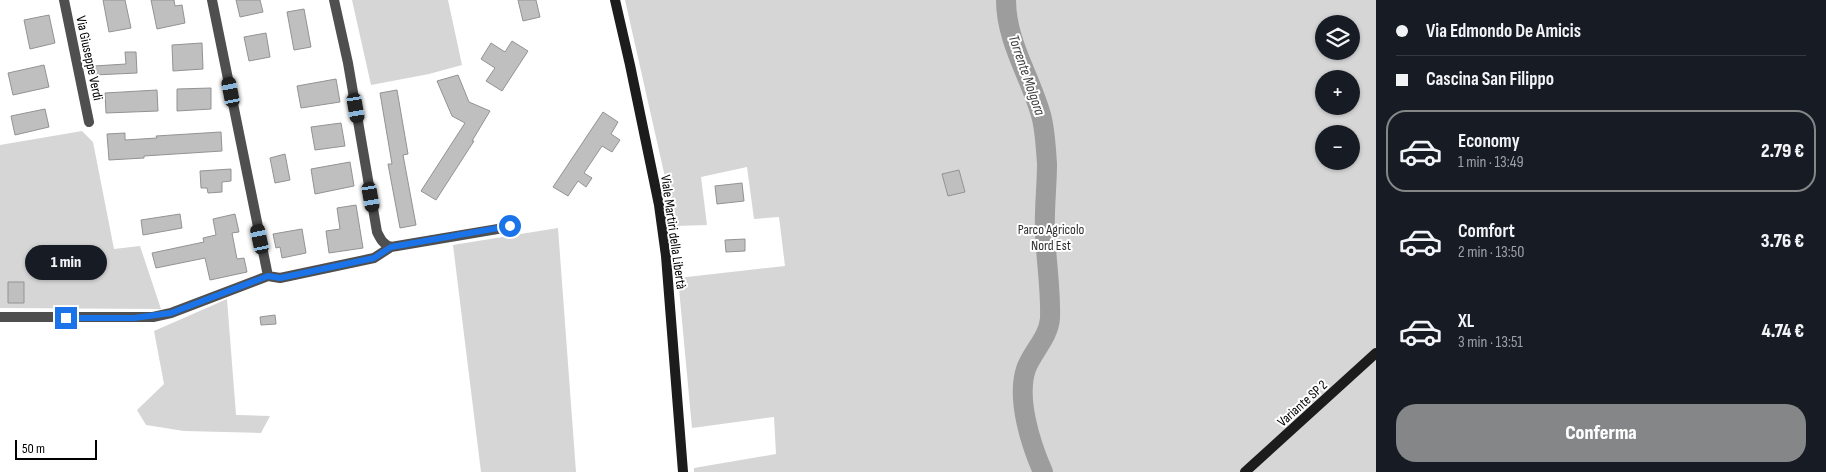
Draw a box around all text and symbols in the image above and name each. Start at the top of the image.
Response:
street label: Via Giuseppe Verdi [72,14,107,102]
map controls [1315,15,1360,170]
button: layers [1315,15,1360,60]
text: Via Edmondo De Amicis [1426,20,1581,43]
water label: Torrente Molgora [1004,32,1049,118]
text: Cascina San Filippo [1426,68,1554,91]
button: + [1315,70,1360,115]
car [220,76,241,108]
car [346,92,365,124]
button: − [1315,125,1360,170]
icon: car [1398,129,1443,174]
text: Economy [1458,130,1520,153]
text: 2.79 € [1761,140,1804,163]
text: 1 min · 13:49 [1458,153,1524,172]
street label: Viale Martiri della Libertà [657,174,690,291]
car [361,181,380,213]
route start [499,215,521,237]
icon: car [1398,219,1443,264]
text: Comfort [1458,220,1515,243]
park label: Parco Agricolo Nord Est [1018,221,1085,254]
car [249,223,270,255]
text: 3.76 € [1761,230,1804,253]
text: 2 min · 13:50 [1458,243,1524,262]
callout: 1 min [25,246,107,280]
text: 1 min [51,253,81,272]
route end [55,307,77,329]
icon: car [1398,309,1443,354]
text: XL [1458,310,1474,333]
text: 4.74 € [1761,320,1804,343]
text: 3 min · 13:51 [1458,333,1523,352]
street label: Variante SP 2 [1274,376,1331,430]
button: Conferma [1396,404,1806,462]
scale bar [15,437,98,460]
text: 50 m [22,440,45,457]

